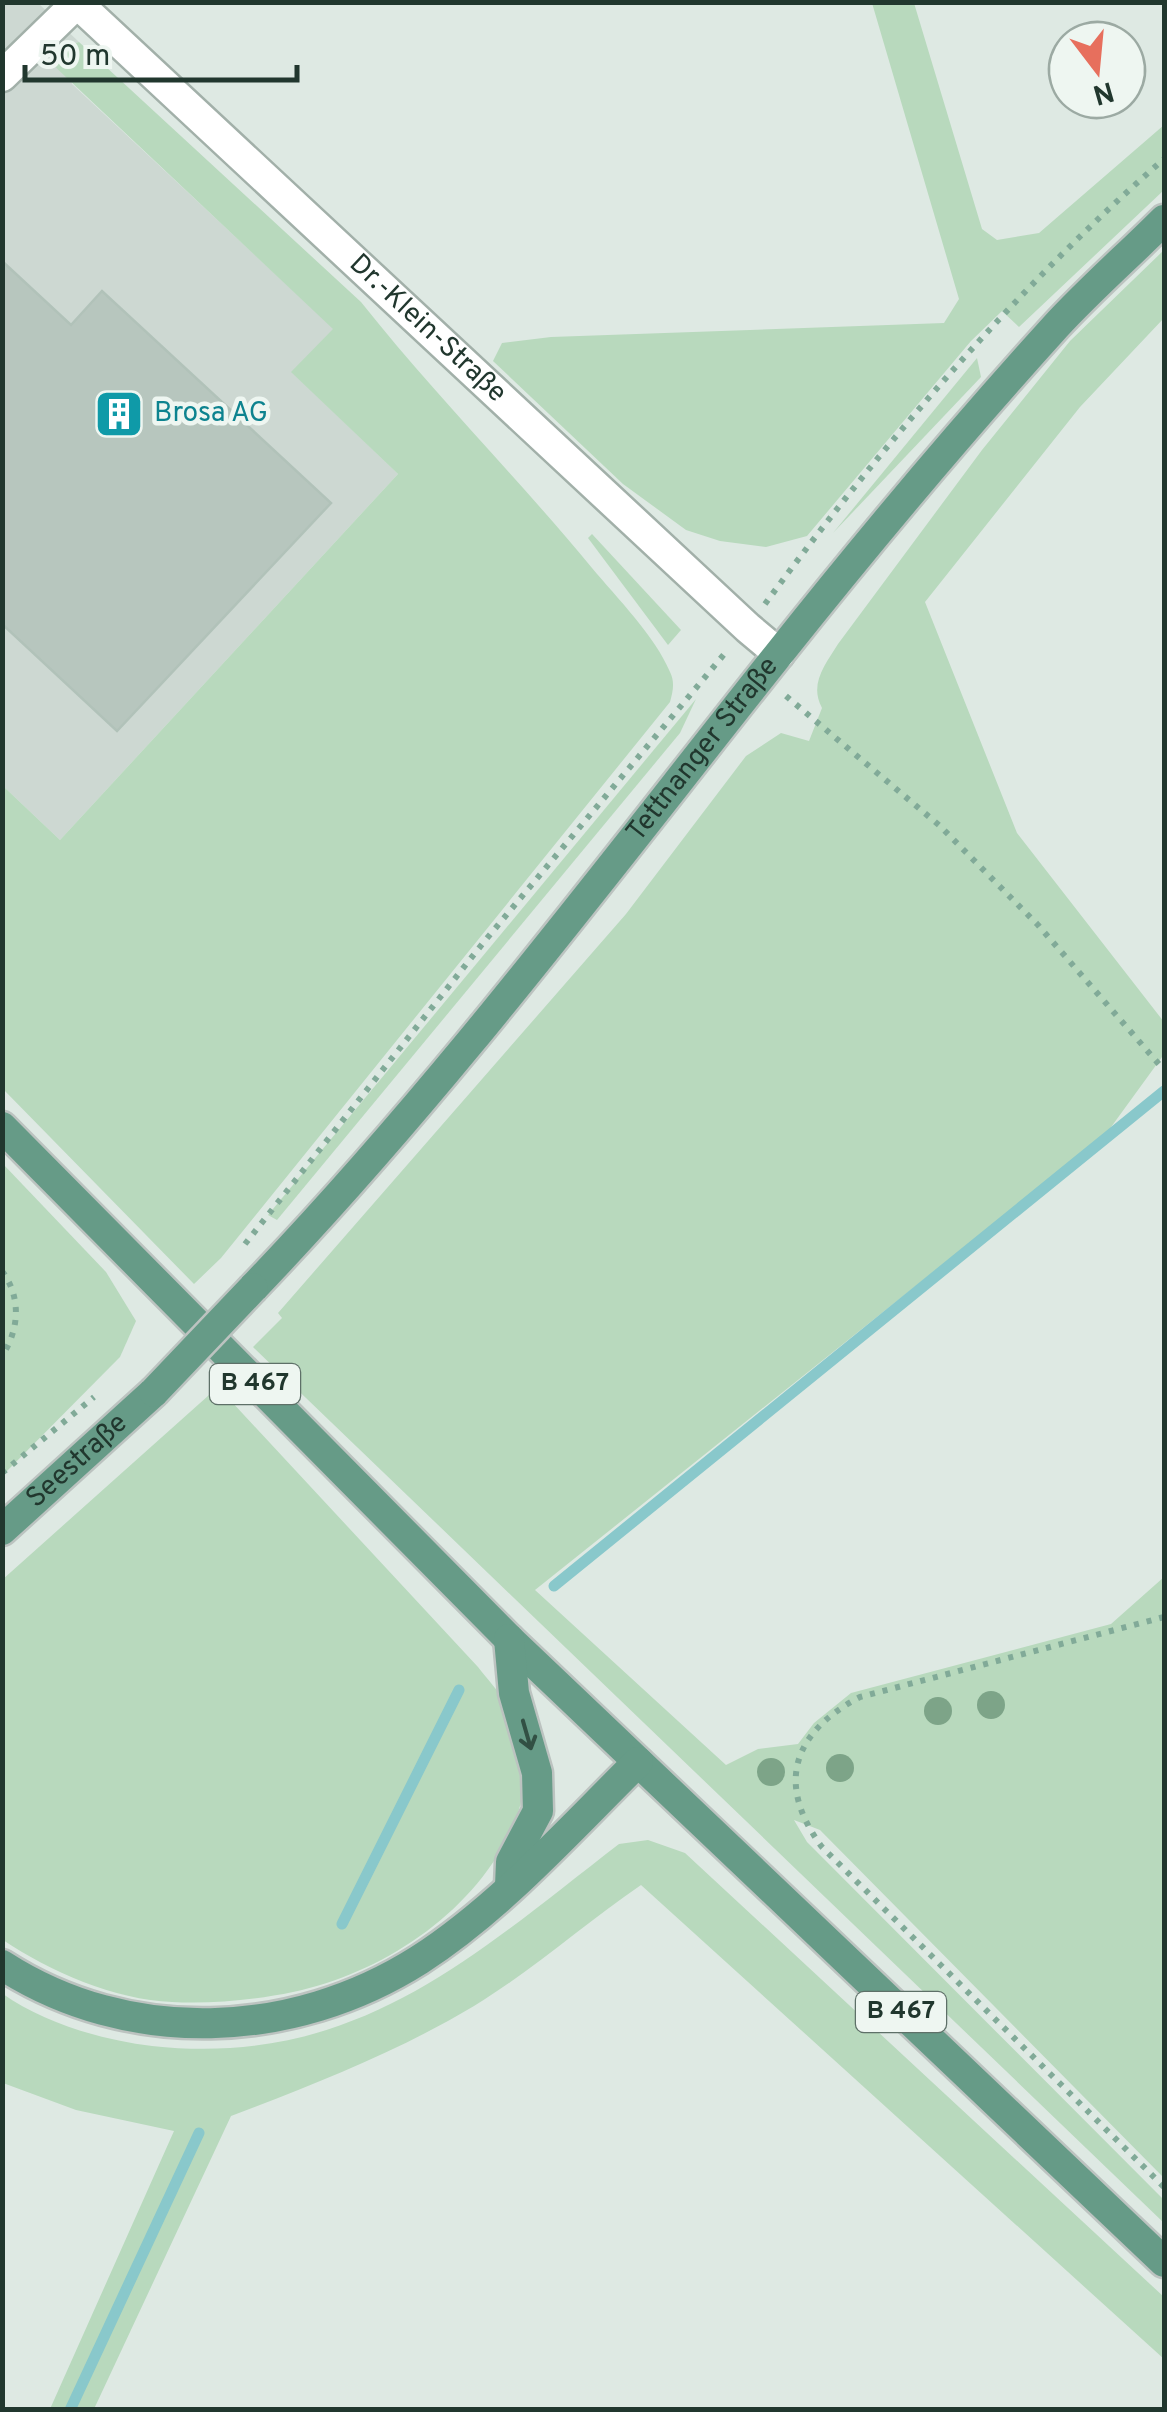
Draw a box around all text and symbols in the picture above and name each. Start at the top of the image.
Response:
scale bar [25,20,298,82]
north arrow [1047,20,1147,120]
text: 50 m [40,39,110,76]
text: N [1088,71,1118,111]
street label: Dr.-Klein-Straße [341,247,514,411]
building icon: Brosa AG [93,388,145,440]
place label: Brosa AG [154,396,268,432]
street label: Tettnanger Straße [619,650,787,850]
road number: B 467 [210,1364,300,1404]
street label: Seestraße [19,1406,136,1517]
one-way arrow [519,1718,537,1750]
road number: B 467 [856,1992,946,2032]

